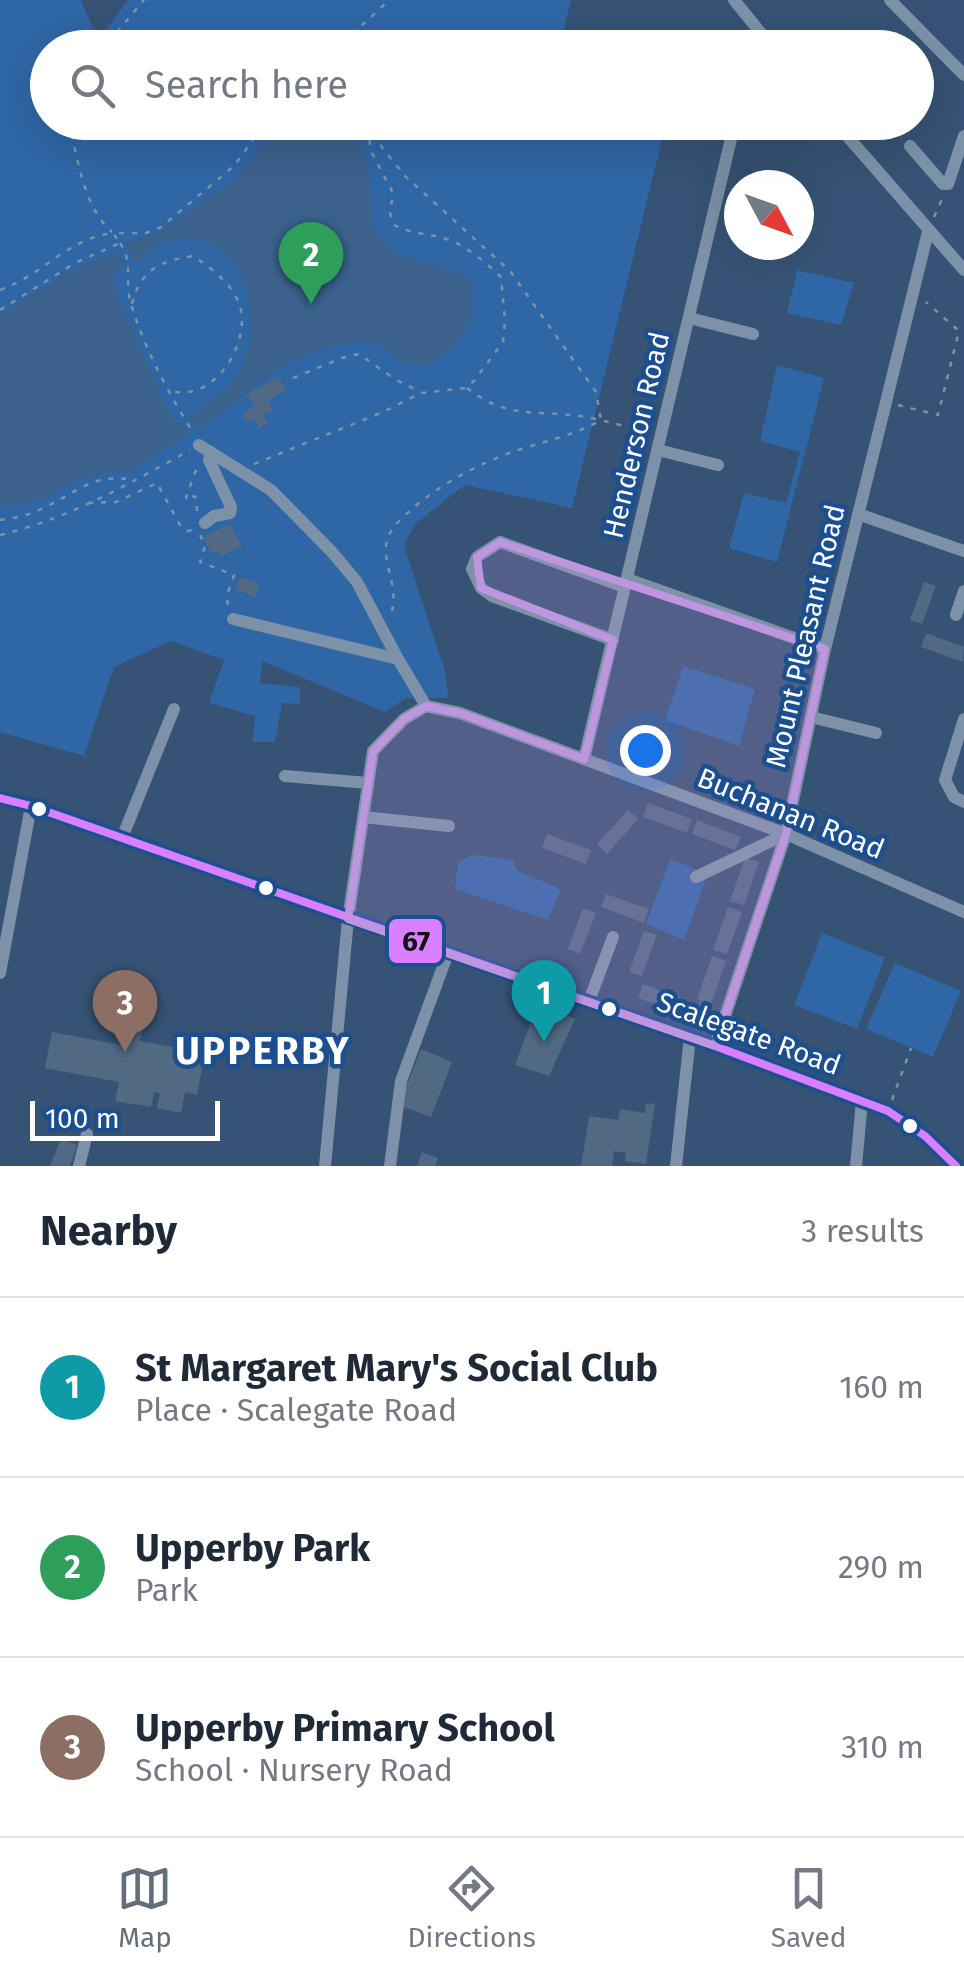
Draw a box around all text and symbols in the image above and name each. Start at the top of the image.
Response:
search box [30,30,934,140]
icon: search [65,58,120,113]
text: Search here [145,62,348,108]
north arrow [724,170,814,260]
pin: 2 [278,222,344,304]
street label: Henderson Road [597,329,676,542]
street label: Mount Pleasant Road [759,501,852,771]
your location [620,725,671,776]
street label: Buchanan Road [693,761,889,866]
unlabelled marker [29,799,49,819]
unlabelled marker [256,878,276,898]
line badge: 67 [387,917,444,965]
text: 67 [402,925,430,958]
pin: 1 [512,960,576,1042]
pin: 3 [92,970,158,1052]
street label: Scalegate Road [653,985,845,1082]
unlabelled marker [599,999,619,1019]
district label: UPPERBY [175,1028,351,1074]
scale bar [30,1096,220,1140]
text: 100 m [45,1102,120,1135]
unlabelled marker [900,1116,920,1136]
text: Nearby [40,1206,177,1256]
text: 3 results [801,1212,924,1250]
text: St Margaret Mary's Social Club [135,1345,658,1391]
text: 1 [65,1368,80,1406]
text: 160 m [839,1368,924,1406]
text: Place · Scalegate Road [135,1391,457,1429]
text: Upperby Park [135,1525,370,1571]
text: 2 [64,1548,81,1586]
text: 290 m [838,1548,924,1586]
text: Park [135,1571,198,1609]
text: Upperby Primary School [135,1705,555,1751]
text: 3 [64,1728,81,1766]
text: 310 m [841,1728,924,1766]
text: School · Nursery Road [135,1751,453,1789]
tab: Map [117,1861,172,1954]
tab: Directions [407,1861,536,1954]
tab: Saved [771,1861,847,1954]

